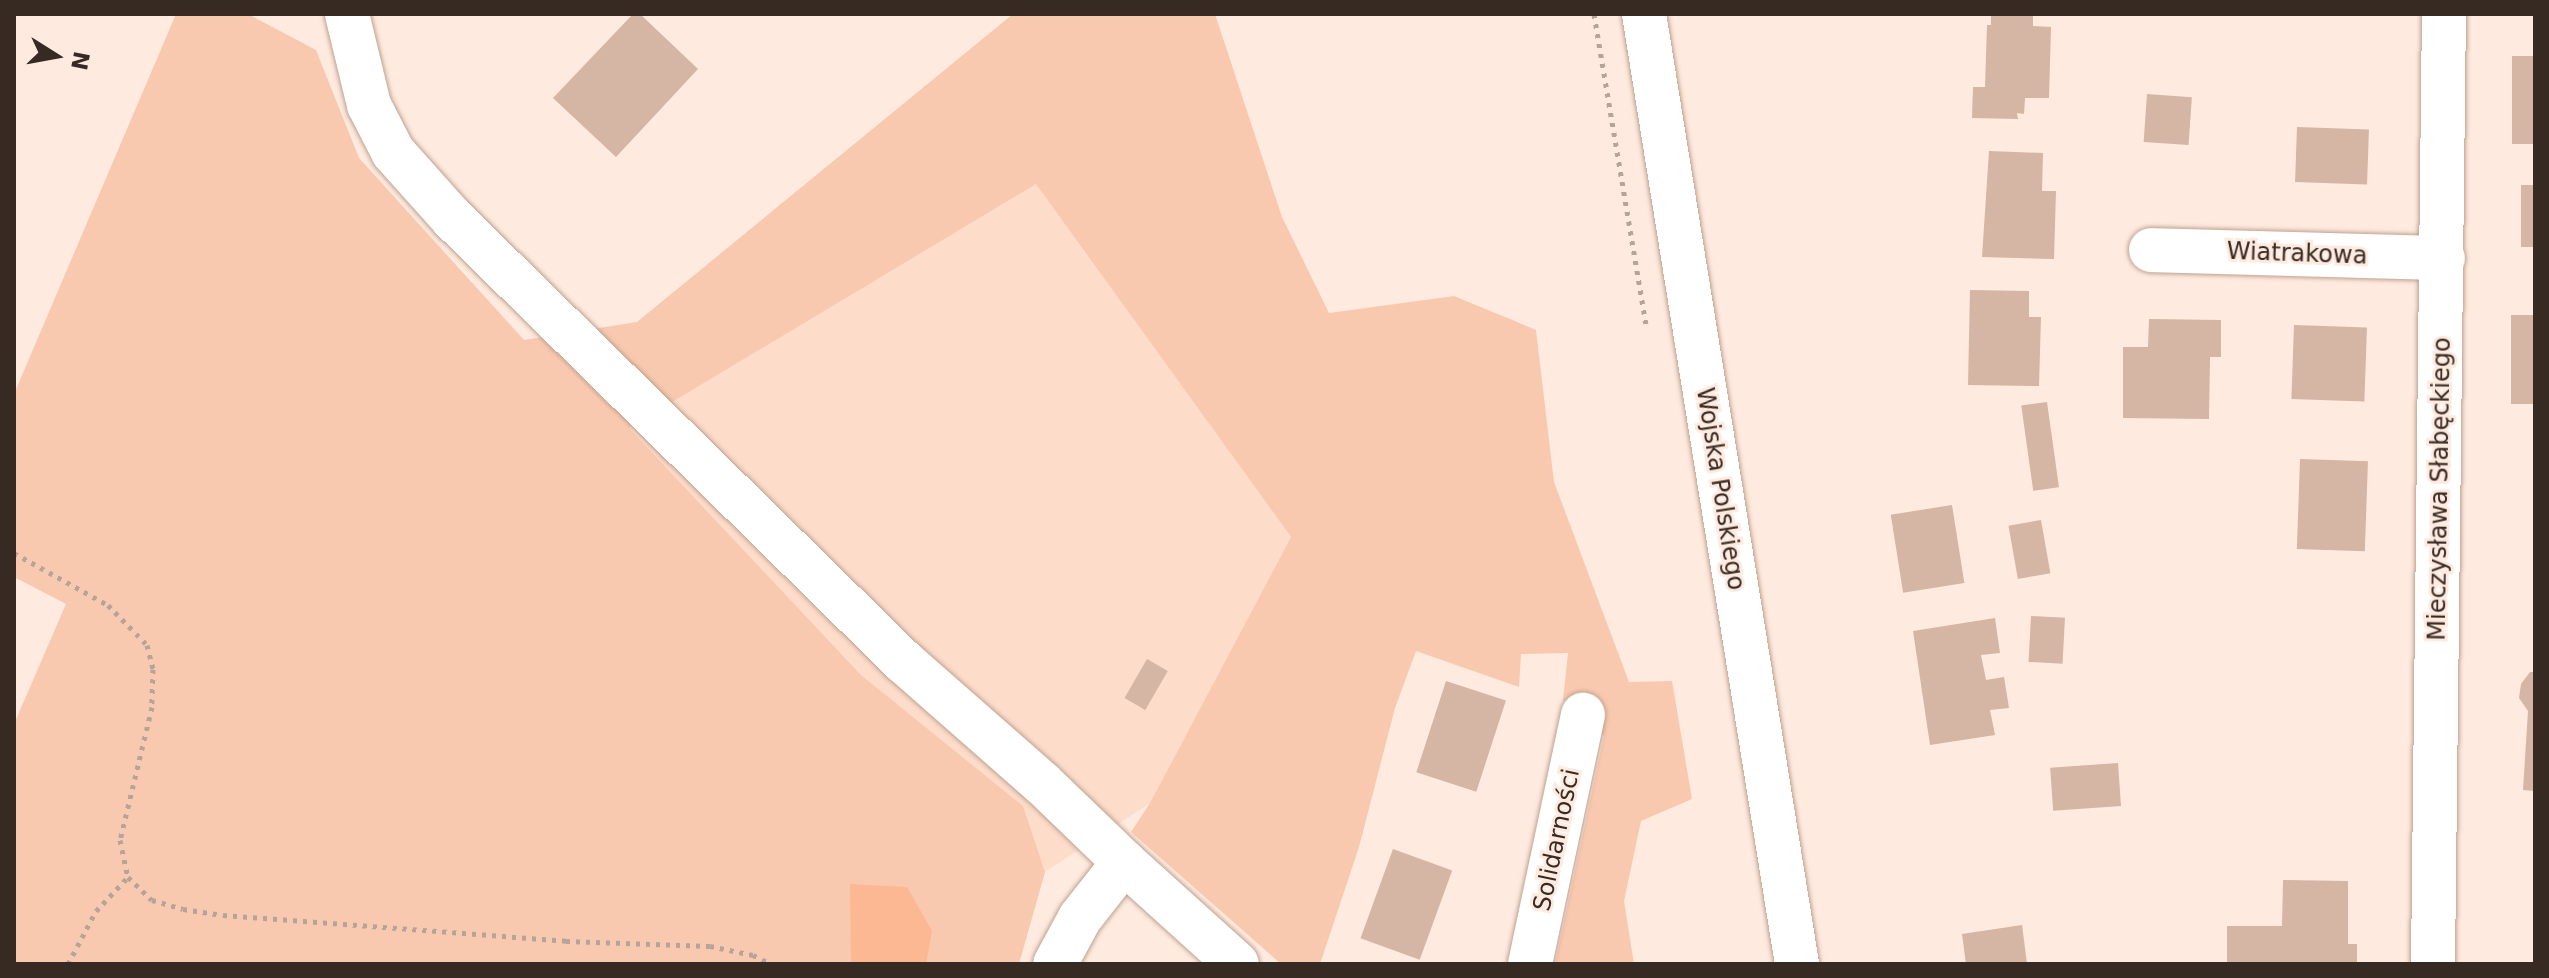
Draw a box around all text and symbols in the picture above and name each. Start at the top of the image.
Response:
north arrow [16,16,96,96]
text: N [66,49,94,72]
street label: Wiatrakowa [2226,237,2368,271]
street label: Mieczysława Słabęckiego [2423,337,2457,641]
street label: Wojska Polskiego [1690,386,1750,592]
street label: Solidarności [1528,766,1586,914]

